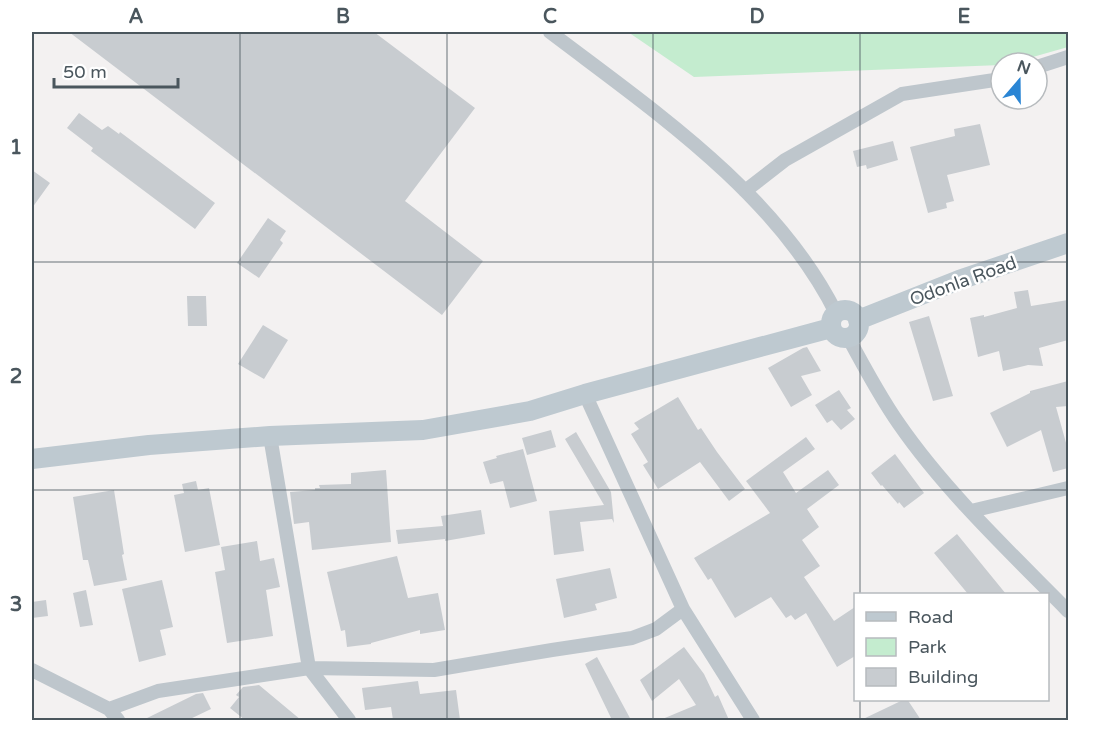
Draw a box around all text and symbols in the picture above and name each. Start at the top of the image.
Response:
text: A [129,5,144,29]
text: B [336,5,350,29]
text: C [543,5,557,29]
text: D [749,5,765,29]
text: E [958,5,971,29]
scale bar [54,51,178,89]
north arrow [989,51,1049,111]
text: N [1014,56,1033,79]
text: 50 m [63,61,107,83]
text: 1 [10,136,22,160]
street label: Odonla Road [907,251,1019,311]
text: 2 [10,365,22,389]
text: 3 [10,593,22,617]
legend [854,593,1049,701]
text: Road [908,606,953,628]
text: Park [908,636,947,658]
text: Building [908,666,978,688]

